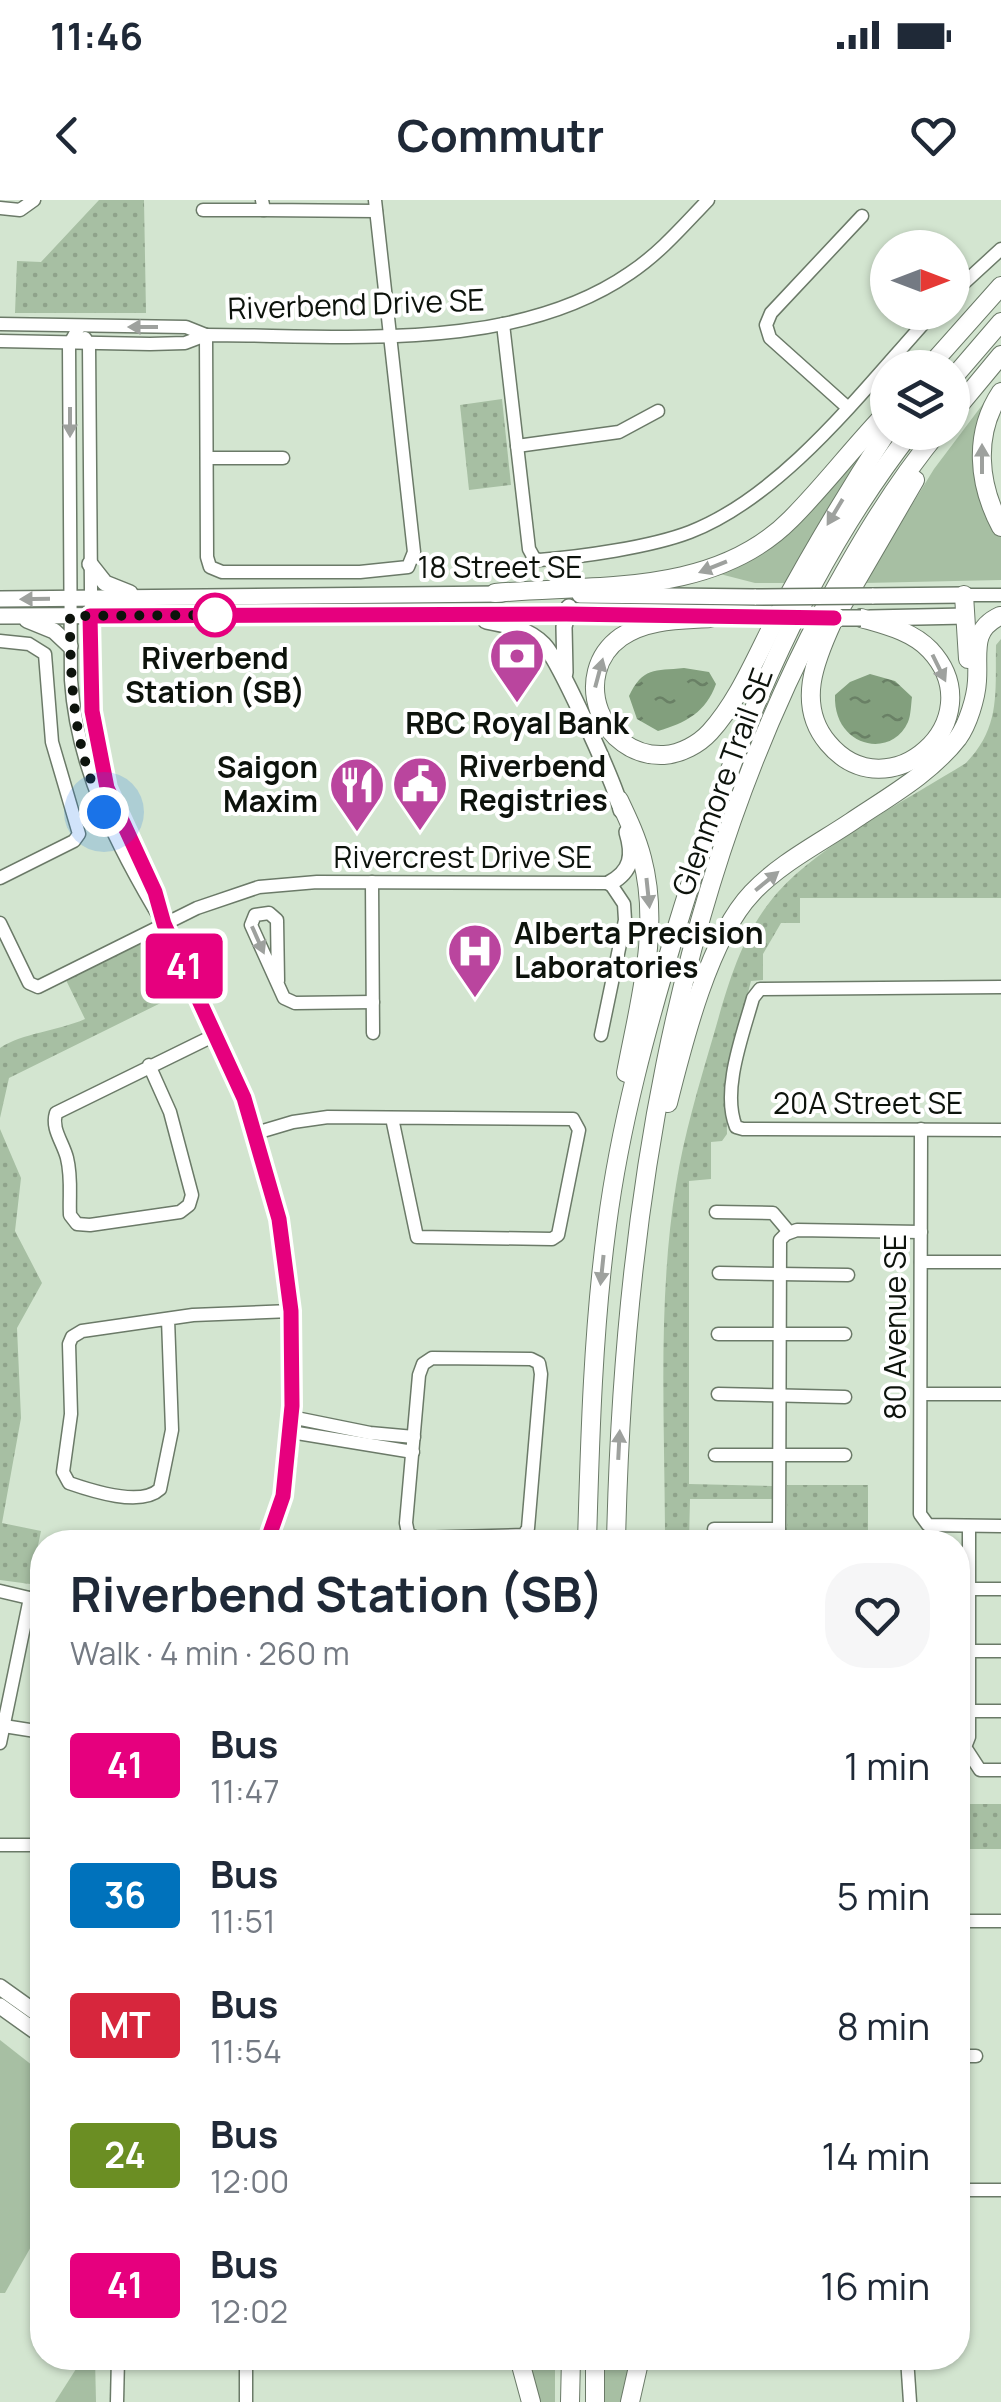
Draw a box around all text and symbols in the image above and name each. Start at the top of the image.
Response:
text: 11:46 [50,9,143,61]
text: Commutr [397,104,604,166]
icon: back [40,108,95,163]
icon: heart [906,108,961,163]
north arrow [870,230,970,330]
map controls [870,230,970,450]
street label: Riverbend Drive SE [227,279,485,328]
one-way arrow [127,319,159,335]
button: layers [870,350,970,450]
one-way arrow [62,406,78,438]
one-way arrow [974,443,990,475]
one-way arrow [827,498,845,526]
street label: 18 Street SE [418,546,582,587]
one-way arrow [697,559,727,575]
one-way arrow [19,591,51,607]
marker: Riverbend Station (SB) [194,594,236,636]
bank icon: RBC Royal Bank [487,626,547,705]
place label: Riverbend Station (SB) [125,637,305,712]
one-way arrow [931,654,948,683]
one-way arrow [591,657,607,688]
street label: Glenmore Trail SE [661,662,782,901]
place label: RBC Royal Bank [405,702,630,743]
place label: Riverbend Registries [459,745,608,820]
place label: Saigon Maxim [217,746,318,821]
public building icon: Riverbend Registries [390,754,450,833]
restaurant icon: Saigon Maxim [327,755,387,834]
your location [79,787,129,837]
street label: Rivercrest Drive SE [334,836,592,877]
one-way arrow [754,870,779,892]
one-way arrow [640,878,656,909]
place label: Alberta Precision Laboratories [514,912,763,987]
hospital icon: Alberta Precision Laboratories [445,921,505,1000]
one-way arrow [250,926,267,955]
line badge: 41 [139,934,229,998]
text: 41 [166,942,202,990]
street label: 20A Street SE [773,1082,963,1123]
street label: 80 Avenue SE [874,1234,915,1420]
one-way arrow [594,1254,610,1286]
one-way arrow [611,1429,627,1461]
text: Riverbend Station (SB) [70,1561,604,1626]
button: heart [825,1563,930,1668]
text: Walk · 4 min · 260 m [70,1631,350,1675]
text: Bus [210,1717,278,1769]
text: 1 min [844,1739,930,1791]
text: 41 [107,1741,143,1789]
text: 11:47 [210,1769,279,1813]
text: Bus [210,1847,278,1899]
text: 5 min [837,1869,930,1921]
text: 36 [104,1871,146,1919]
text: 11:51 [210,1899,276,1943]
text: Bus [210,1977,278,2029]
text: 8 min [837,1999,930,2051]
text: MT [99,2001,151,2049]
text: 11:54 [210,2029,282,2073]
text: Bus [210,2107,278,2159]
text: 14 min [822,2129,930,2181]
text: 24 [104,2131,146,2179]
text: 12:00 [210,2159,289,2203]
text: Bus [210,2237,278,2289]
text: 16 min [820,2259,930,2311]
text: 41 [107,2261,143,2309]
text: 12:02 [210,2289,288,2333]

